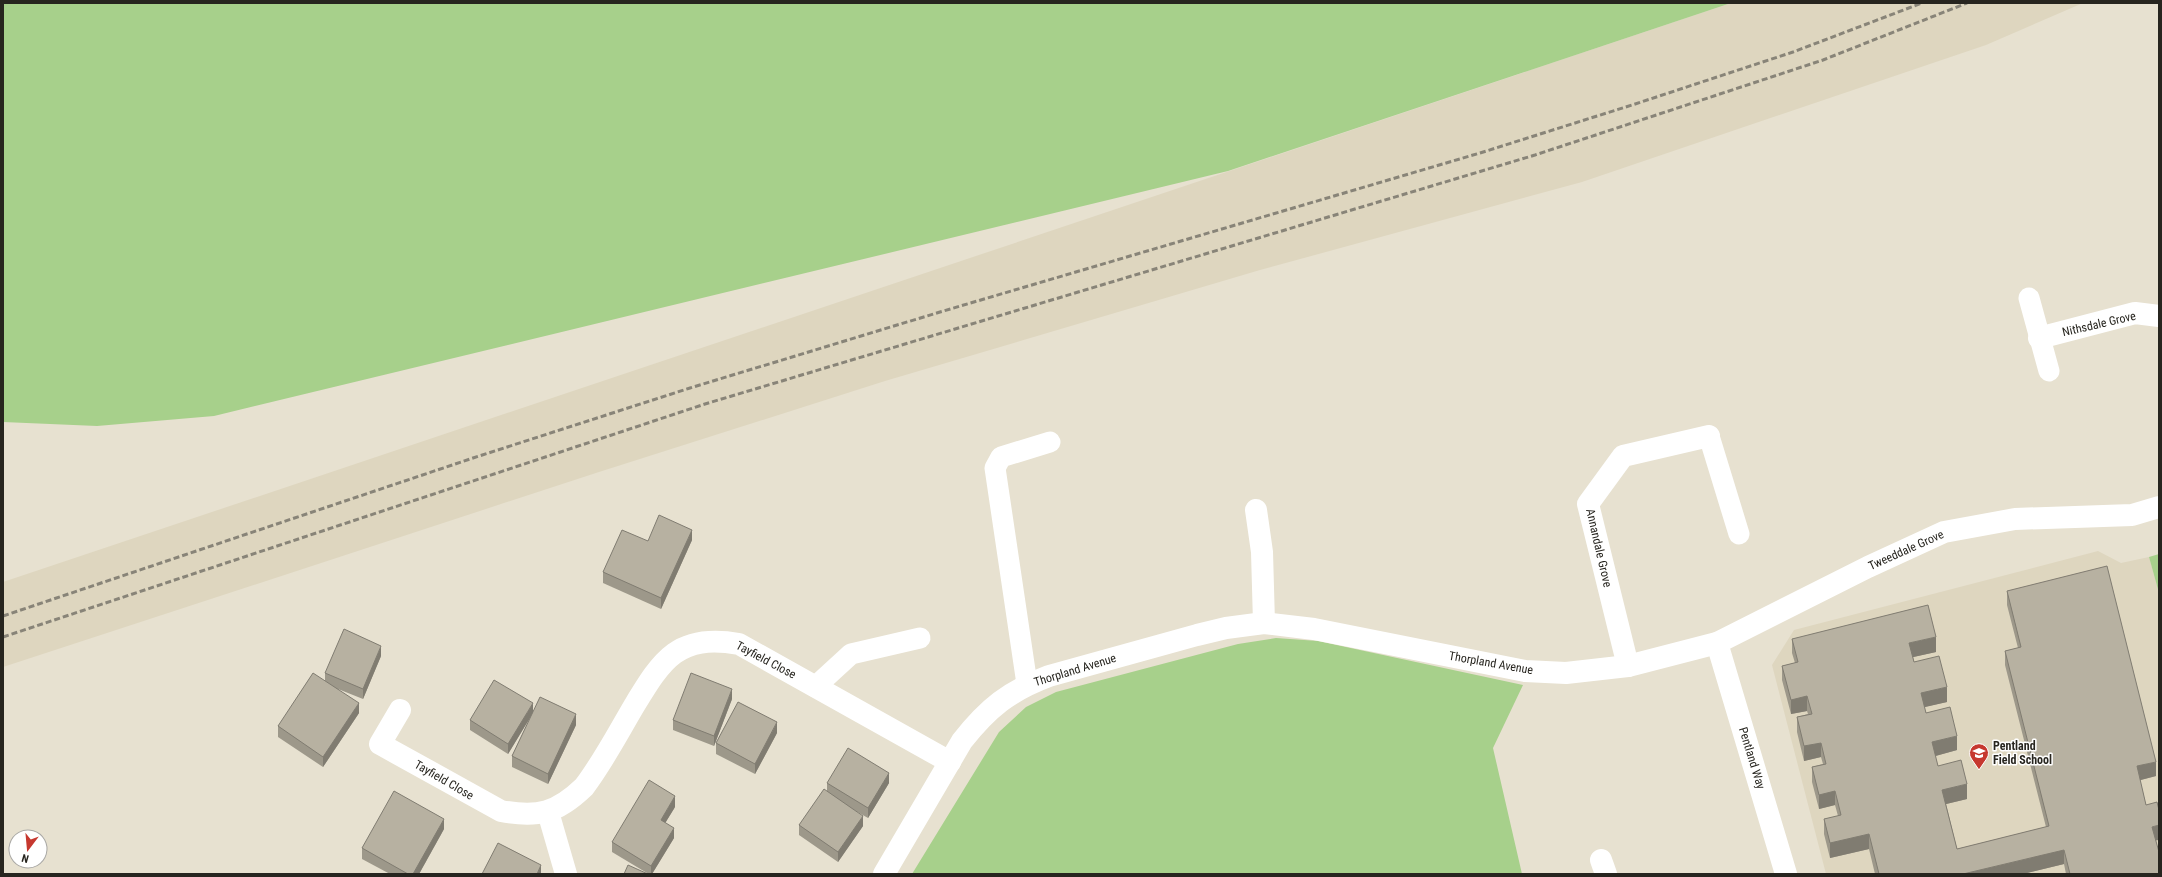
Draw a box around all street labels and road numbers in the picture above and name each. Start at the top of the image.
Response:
street label: Nithsdale Grove [2061,309,2138,339]
street label: Annandale Grove [1583,507,1615,589]
street label: Tweeddale Grove [1866,527,1946,573]
street label: Tayfield Close [734,638,799,682]
street label: Thorpland Avenue [1448,649,1535,677]
street label: Thorpland Avenue [1032,651,1118,689]
street label: Pentland Way [1736,725,1768,791]
street label: Tayfield Close [412,757,476,803]

